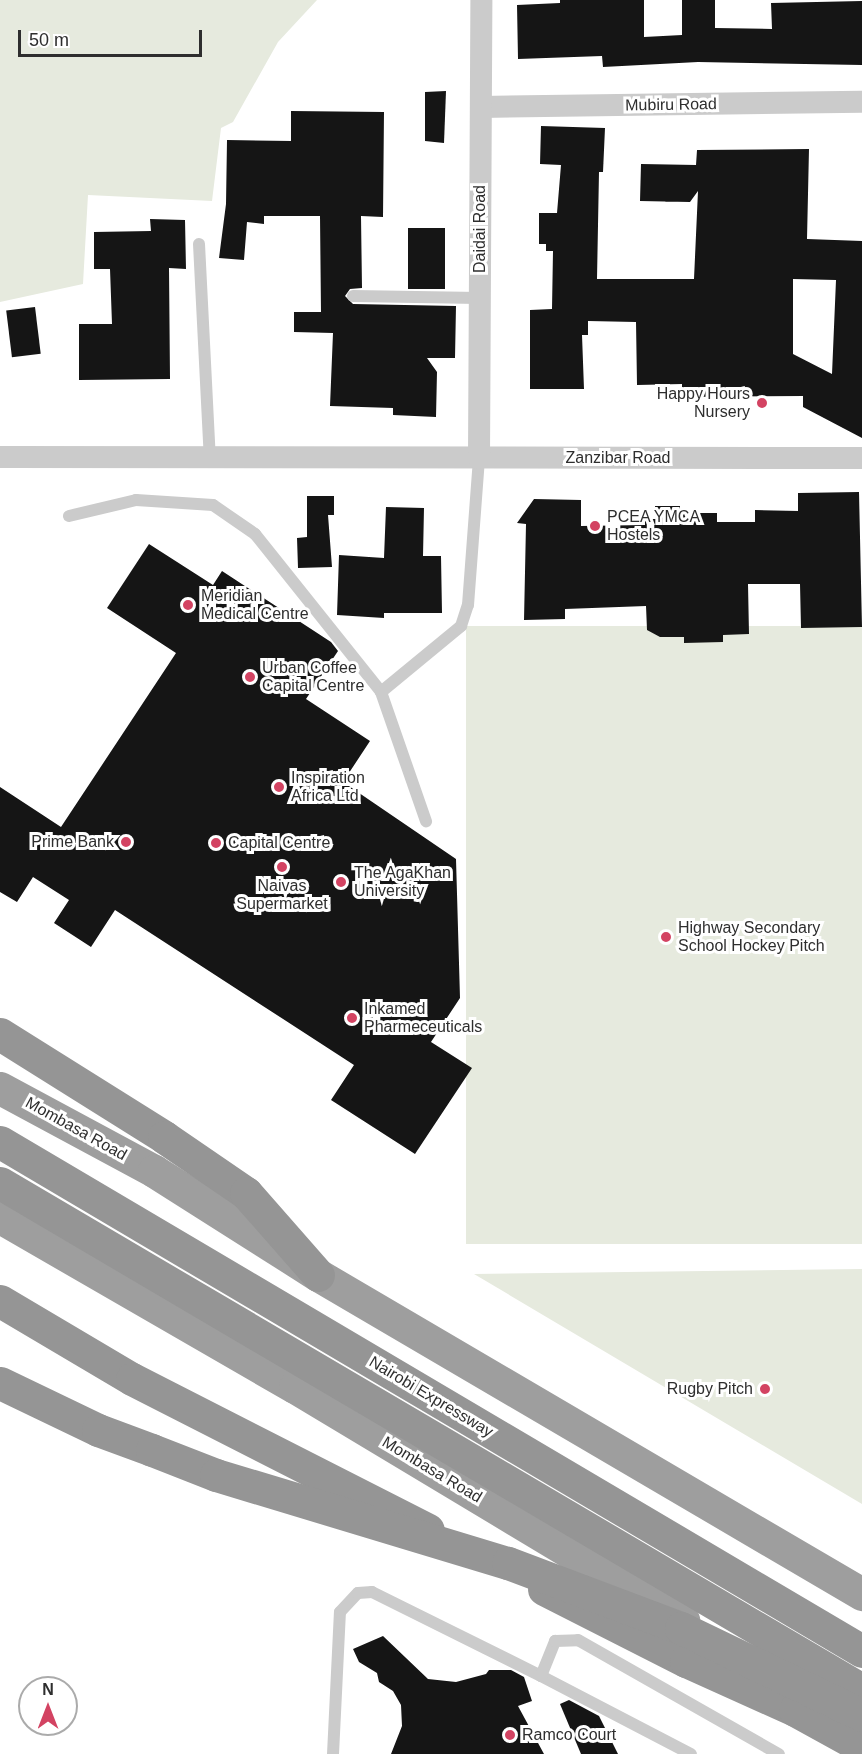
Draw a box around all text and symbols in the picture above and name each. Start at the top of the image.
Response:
scale bar [21,18,206,56]
text: 50 m [29,30,69,50]
street label: Mubiru Road [625,95,717,115]
street label: Daidai Road [470,185,490,273]
place label: Happy Hours Nursery [657,384,750,422]
marker: Happy Hours Nursery [755,396,769,410]
street label: Zanzibar Road [566,448,670,468]
place label: PCEA YMCA Hostels [607,507,701,545]
marker: PCEA YMCA Hostels [588,519,602,533]
place label: Meridian Medical Centre [201,586,309,624]
marker: Meridian Medical Centre [179,596,197,614]
place label: Urban Coffee Capital Centre [262,658,364,696]
marker: Urban Coffee Capital Centre [243,670,257,684]
place label: Inspiration Africa Ltd [291,768,365,806]
marker: Inspiration Africa Ltd [272,780,286,794]
place label: Prime Bank [31,832,114,852]
place label: Capital Centre [228,833,330,853]
marker: Prime Bank [119,835,133,849]
marker: Capital Centre [209,836,223,850]
marker: Naivas Supermarket [275,860,289,874]
place label: The AgaKhan University [354,863,452,901]
marker: The AgaKhan University [332,873,350,891]
place label: Naivas Supermarket [236,876,328,914]
place label: Highway Secondary School Hockey Pitch [678,918,825,956]
marker: Highway Secondary School Hockey Pitch [659,930,673,944]
place label: Inkamed Pharmeceuticals [364,999,482,1037]
marker: Inkamed Pharmeceuticals [345,1011,359,1025]
street label: Mombasa Road [22,1093,130,1165]
street label: Nairobi Expressway [365,1352,497,1442]
place label: Rugby Pitch [667,1379,753,1399]
marker: Rugby Pitch [758,1382,772,1396]
street label: Mombasa Road [379,1433,485,1507]
north arrow [18,1676,78,1736]
text: N [42,1681,54,1698]
place label: Ramco Court [522,1725,616,1745]
marker: Ramco Court [503,1728,517,1742]

